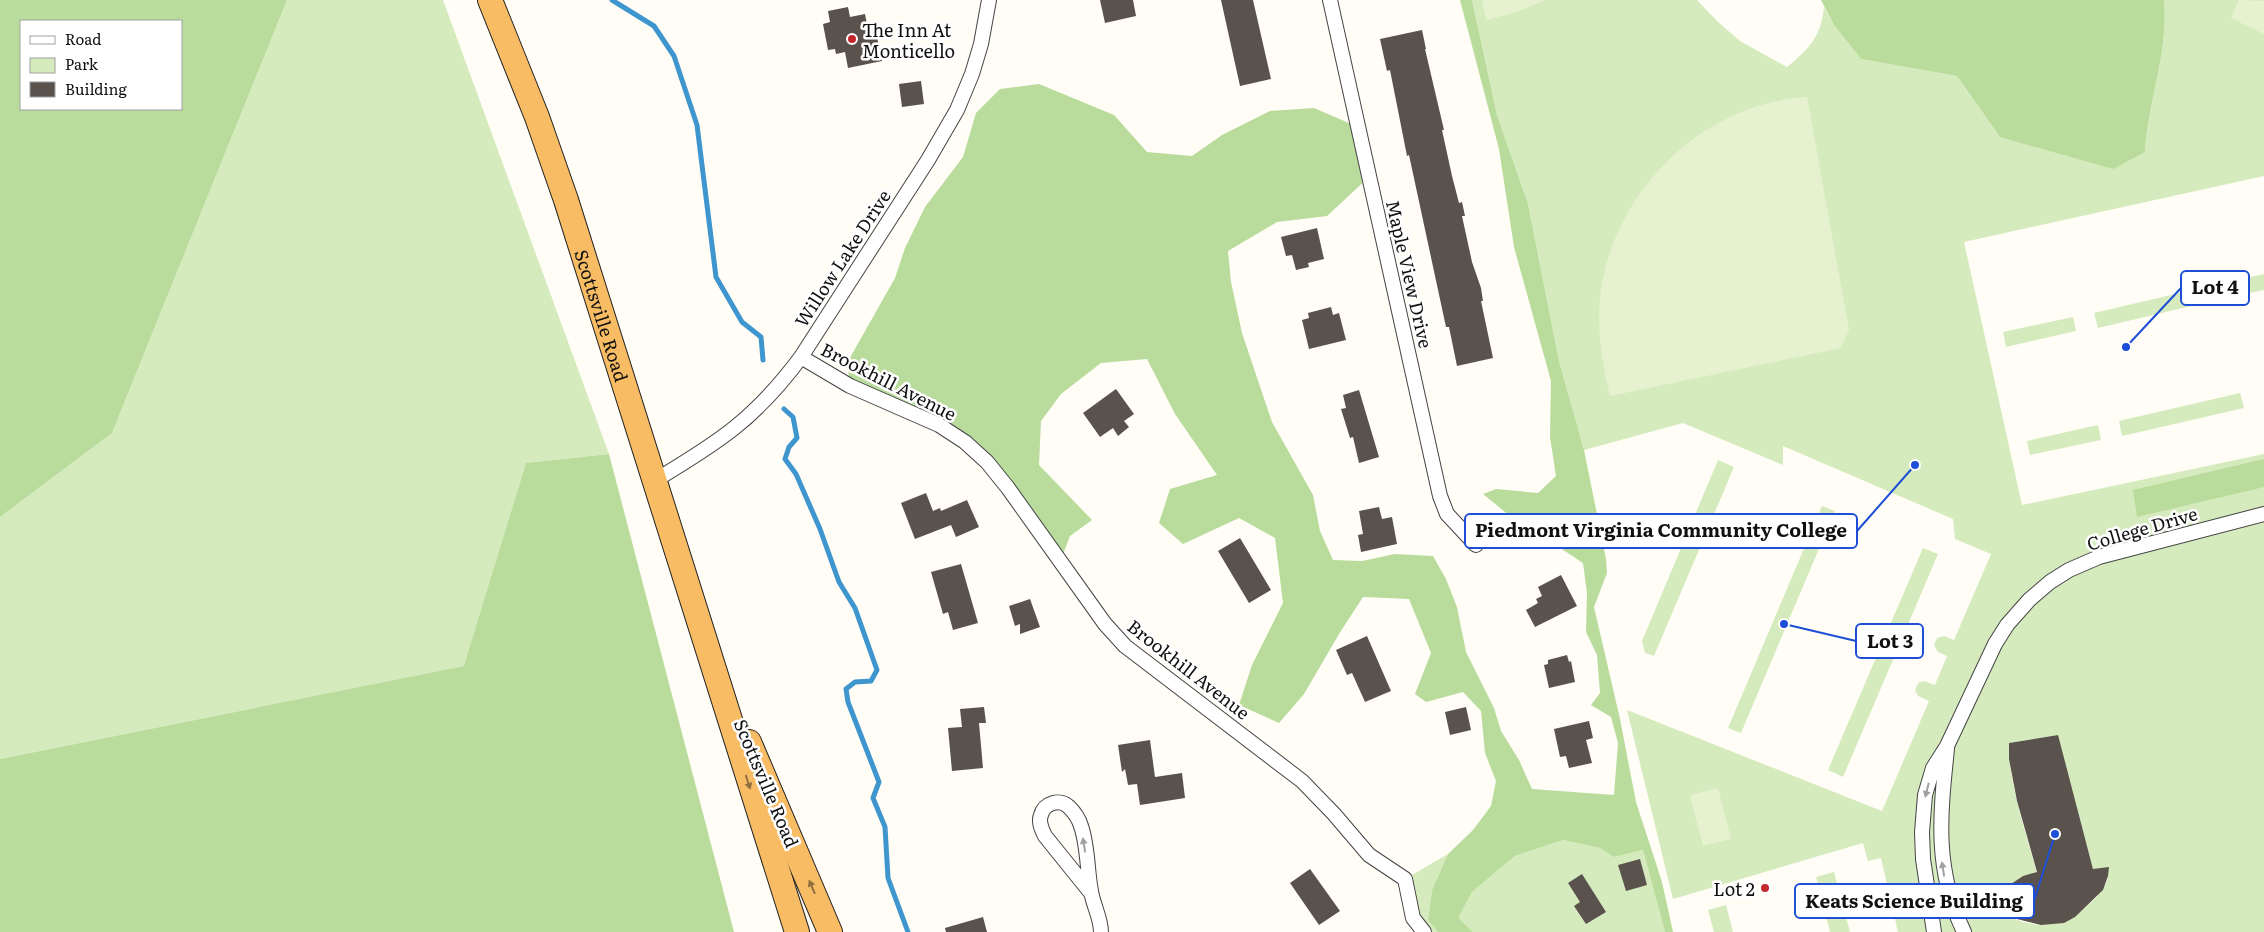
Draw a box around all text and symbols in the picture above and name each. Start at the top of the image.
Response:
place label: The Inn At Monticello [862,16,955,64]
legend [20,20,182,110]
text: Road [65,27,101,50]
marker: The Inn At Monticello [846,33,858,45]
text: Park [65,52,99,75]
text: Building [65,77,127,100]
street label: Willow Lake Drive [787,184,897,332]
street label: Maple View Drive [1380,197,1440,351]
street label: Scottsville Road [569,246,636,385]
callout: Lot 4 [2181,271,2249,305]
text: Lot 4 [2191,272,2239,300]
street label: Brookhill Avenue [817,335,961,427]
street label: College Drive [2083,499,2201,557]
callout: Piedmont Virginia Community College [1465,514,1857,548]
text: Piedmont Virginia Community College [1475,515,1847,543]
street label: Brookhill Avenue [1122,613,1256,725]
callout: Lot 3 [1856,624,1923,658]
text: Lot 3 [1867,626,1913,654]
street label: Scottsville Road [728,715,806,851]
one-way arrow [744,774,752,789]
one-way arrow [1923,782,1931,797]
one-way arrow [1080,837,1088,853]
one-way arrow [1939,861,1947,877]
place label: Lot 2 [1713,875,1755,902]
one-way arrow [807,880,815,894]
marker: Lot 2 [1759,882,1771,894]
callout: Keats Science Building [1795,884,2034,918]
text: Keats Science Building [1805,886,2024,914]

